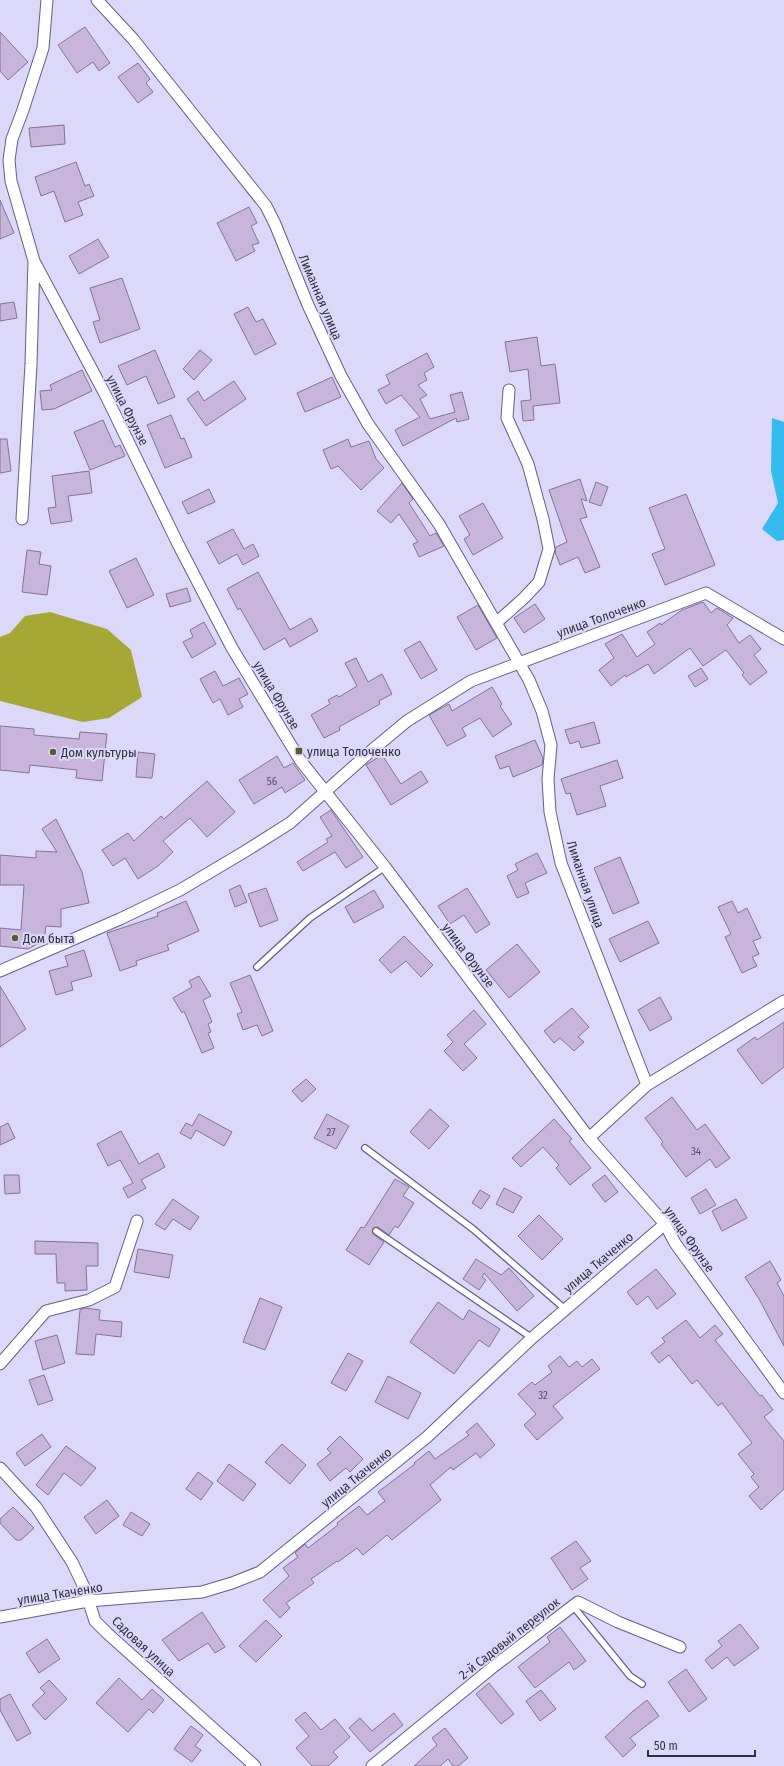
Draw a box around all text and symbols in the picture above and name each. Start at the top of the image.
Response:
street label: Лиманная улица [296,252,345,342]
street label: улица Фрунзе [103,373,152,448]
street label: улица Толоченко [555,594,648,641]
street label: улица Фрунзе [250,658,303,732]
place label: улица Толоченко [307,744,401,759]
place label: Дом культуры [60,745,137,760]
marker: улица Толоченко [294,746,304,756]
marker: Дом культуры [48,747,58,757]
house number: 56 [267,775,278,788]
street label: Лиманная улица [564,839,607,930]
street label: улица Фрунзе [439,920,498,991]
place label: Дом быта [22,931,75,946]
marker: Дом быта [10,933,20,943]
house number: 27 [326,1126,336,1139]
house number: 34 [691,1145,702,1158]
street label: улица Фрунзе [661,1203,718,1275]
street label: улица Ткаченко [561,1229,636,1296]
house number: 32 [538,1389,548,1402]
street label: улица Ткаченко [318,1444,395,1510]
street label: улица Ткаченко [16,1579,104,1608]
street label: 2-й Садовый переулок [456,1594,563,1682]
street label: Садовая улица [109,1613,178,1679]
scale bar [648,1732,755,1758]
text: 50 m [654,1739,678,1753]

